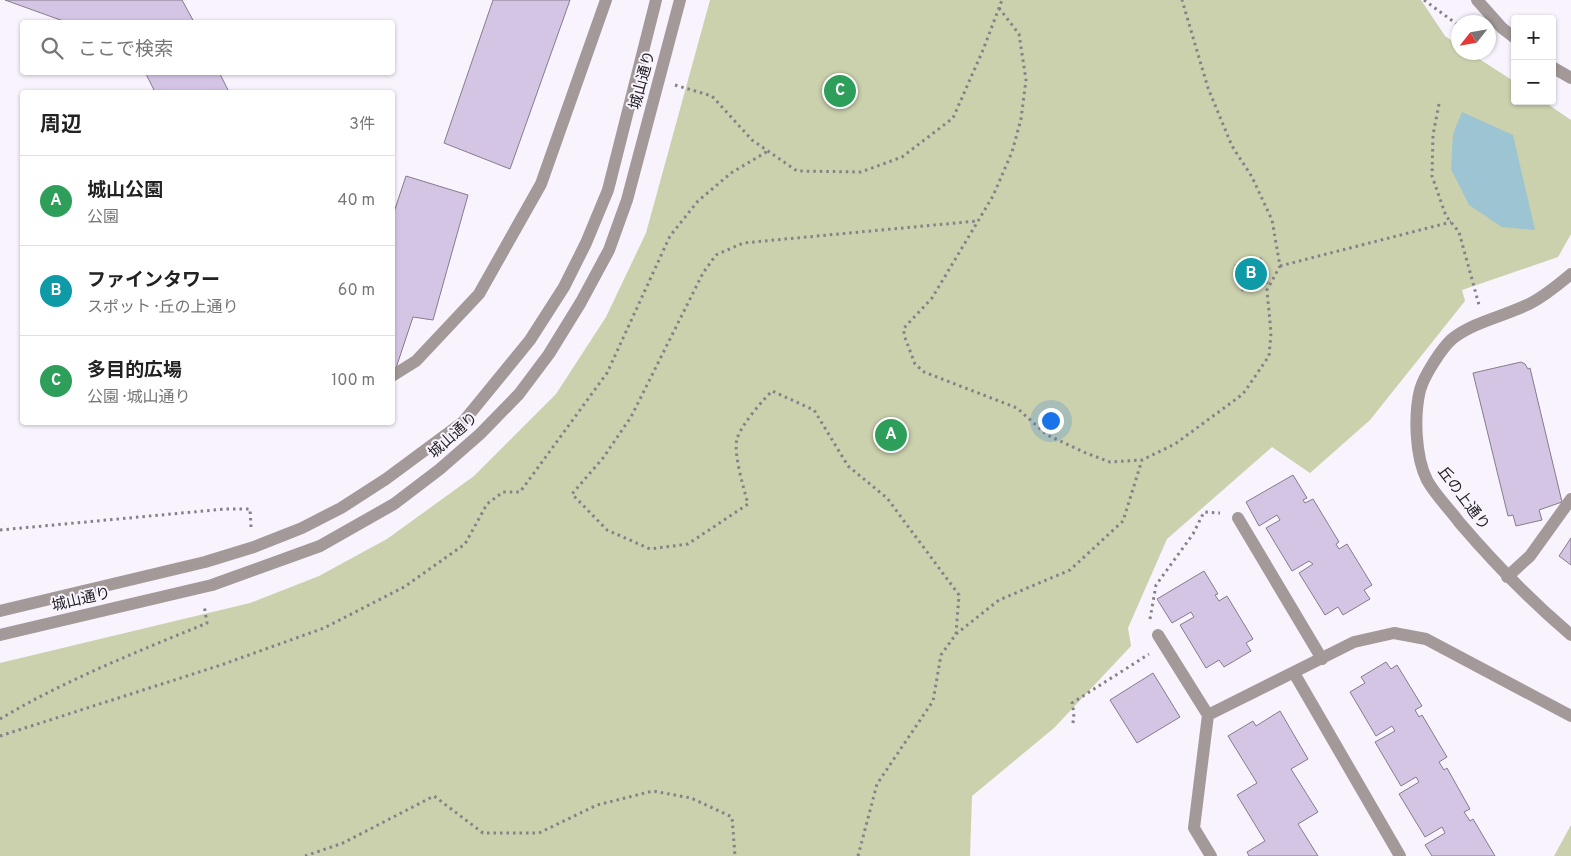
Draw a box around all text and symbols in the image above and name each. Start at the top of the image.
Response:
north arrow [1451,15,1496,60]
map controls [1511,15,1556,105]
button: + [1511,15,1556,60]
search box [20,20,395,75]
icon: search [38,34,66,62]
text: ここで検索 [78,38,173,62]
street label: 城山通り [627,49,660,112]
button: − [1511,60,1556,105]
pin: C [824,72,856,110]
text: 周辺 [40,112,82,139]
text: 3件 [349,115,375,135]
text: 城山公園 [87,179,163,203]
text: A [50,191,62,211]
text: 40 m [337,191,375,211]
text: 公園 [87,208,119,228]
pin: B [1235,255,1267,293]
text: ファインタワー [87,269,220,293]
text: B [50,281,62,301]
text: 60 m [338,281,375,301]
text: スポット · 丘の上通り [87,298,239,318]
text: 多目的広場 [87,359,182,383]
text: C [51,371,61,391]
text: 100 m [331,371,375,391]
text: 公園 · 城山通り [87,388,191,408]
your location [1038,408,1064,434]
street label: 城山通り [425,409,483,463]
pin: A [875,416,907,454]
street label: 丘の上通り [1433,463,1493,535]
street label: 城山通り [50,584,113,616]

